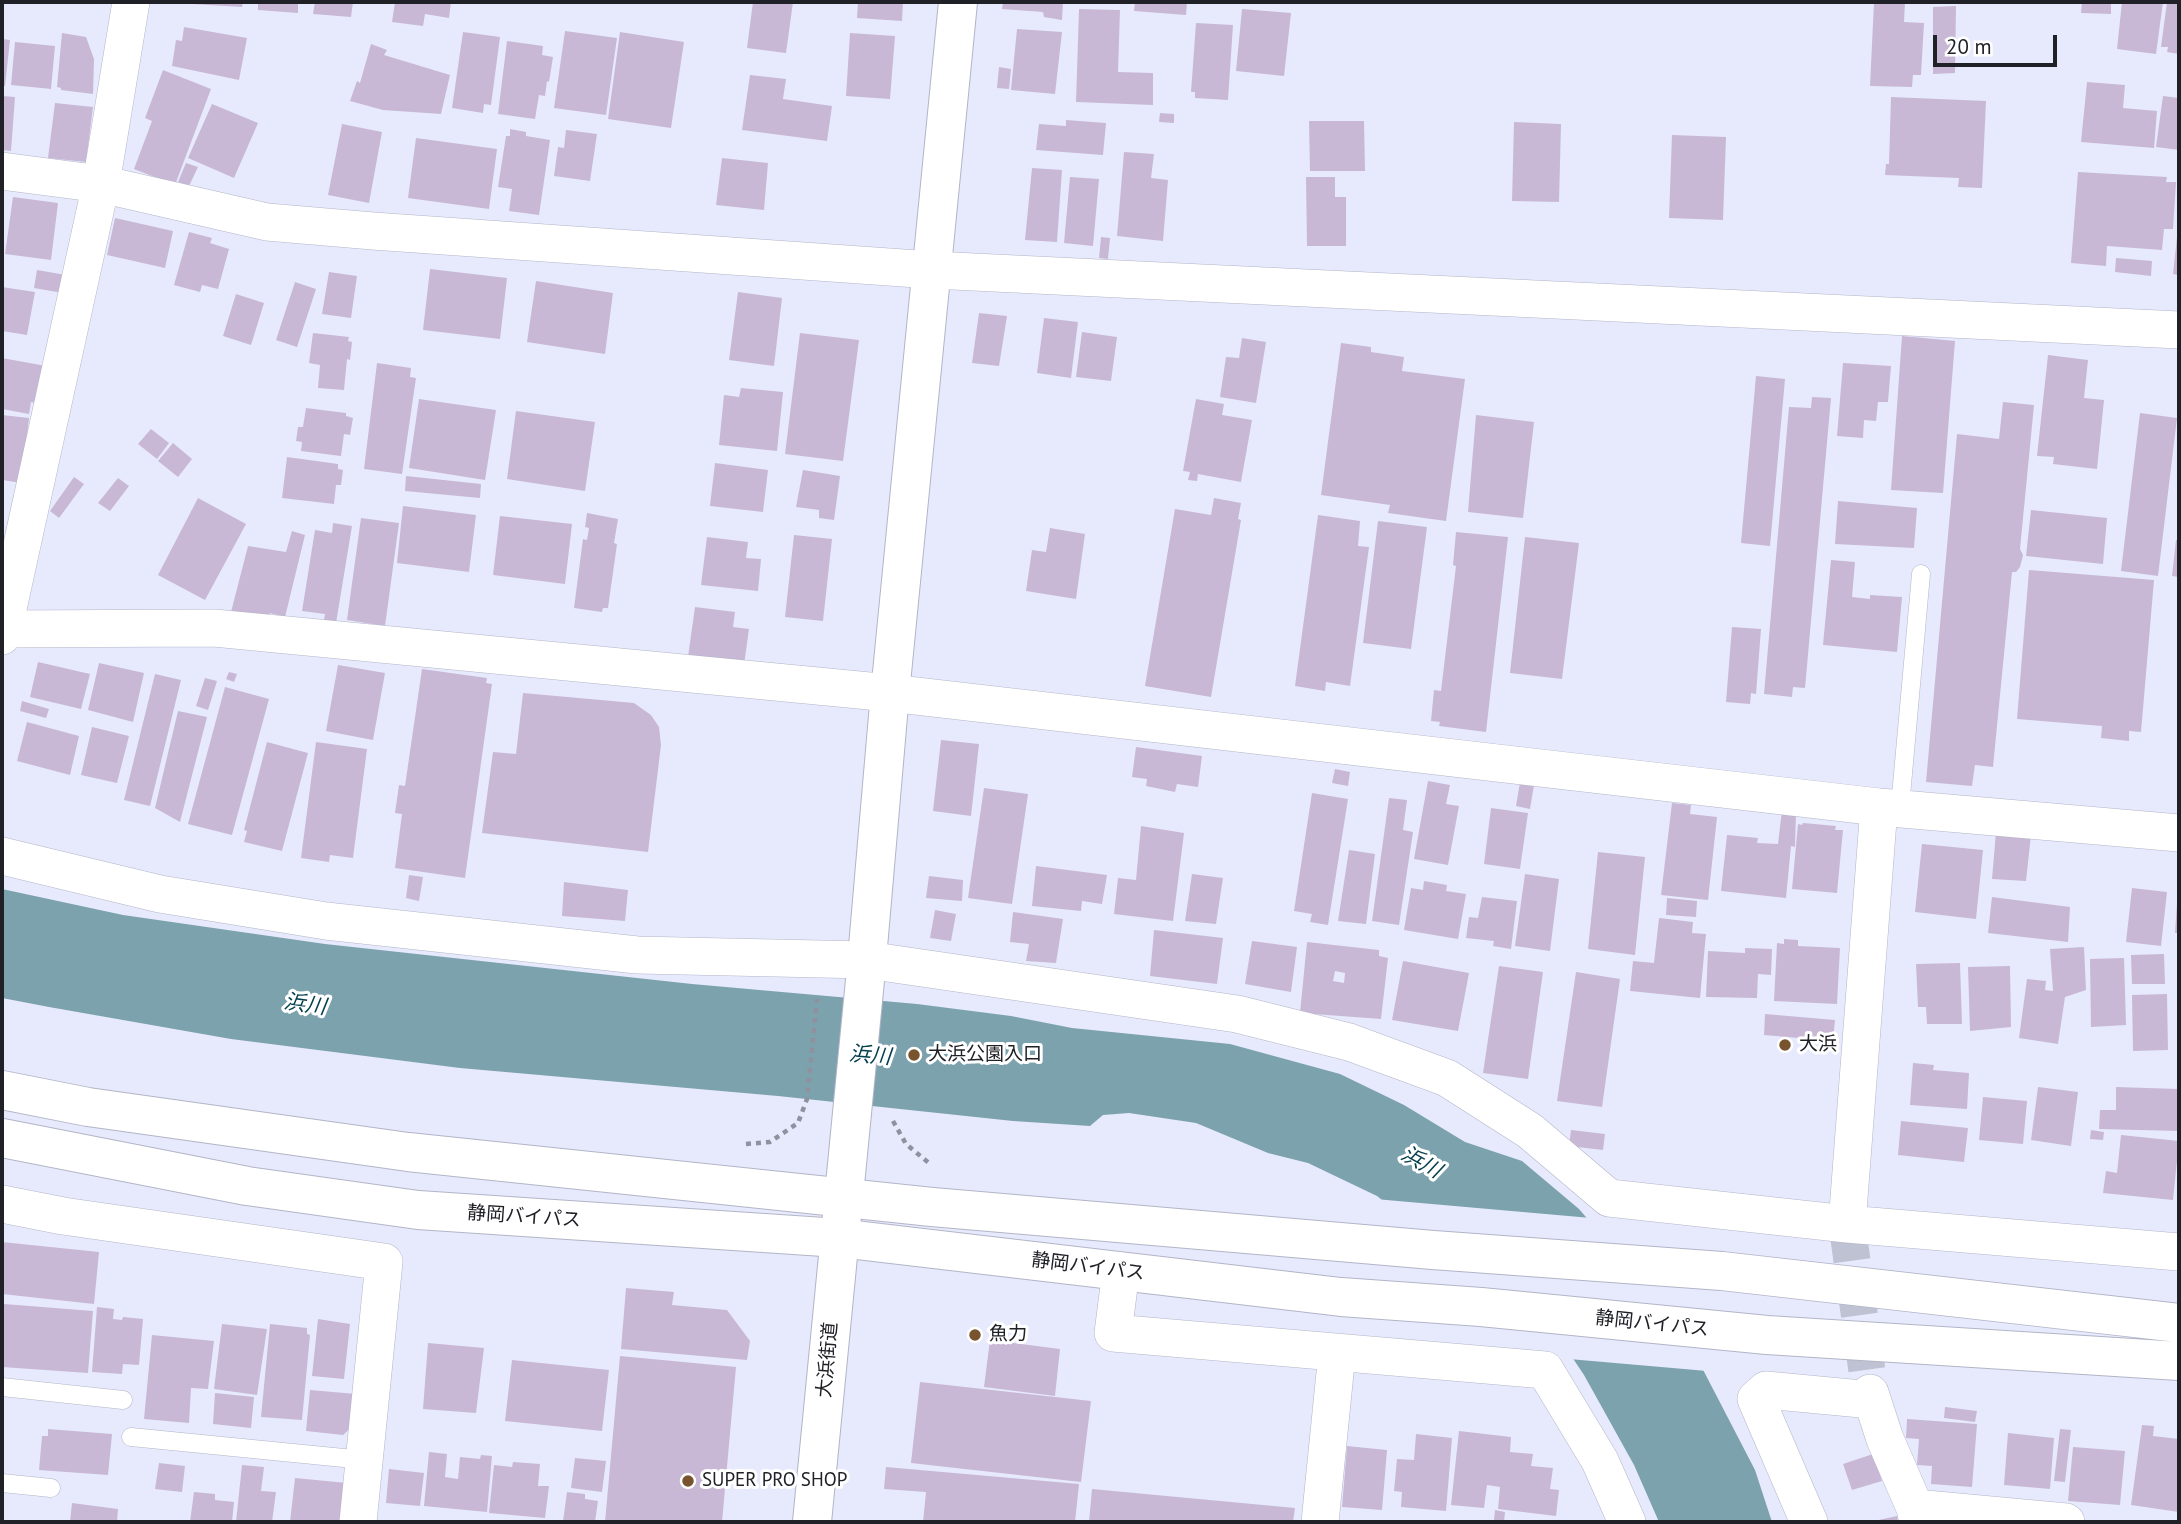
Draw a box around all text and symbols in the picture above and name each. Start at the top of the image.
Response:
scale bar [1936,21,2060,65]
text: 20 m [1946,33,1992,60]
water label: 浜川 [282,990,328,1020]
place label: 大浜 [1799,1034,1837,1056]
marker: 大浜 [1777,1037,1793,1053]
water label: 浜川 [848,1042,892,1070]
place label: 大浜公園入口 [928,1044,1042,1066]
marker: 大浜公園入口 [906,1047,922,1063]
water label: 浜川 [1397,1142,1445,1184]
street label: 静岡バイパス [466,1202,582,1232]
street label: 静岡バイパス [1030,1249,1146,1285]
street label: 静岡バイパス [1594,1307,1710,1341]
street label: 大浜街道 [813,1321,843,1399]
place label: 魚力 [989,1324,1027,1346]
marker: 魚力 [967,1327,983,1343]
place label: SUPER PRO SHOP [702,1470,847,1492]
marker: SUPER PRO SHOP [680,1473,696,1489]

